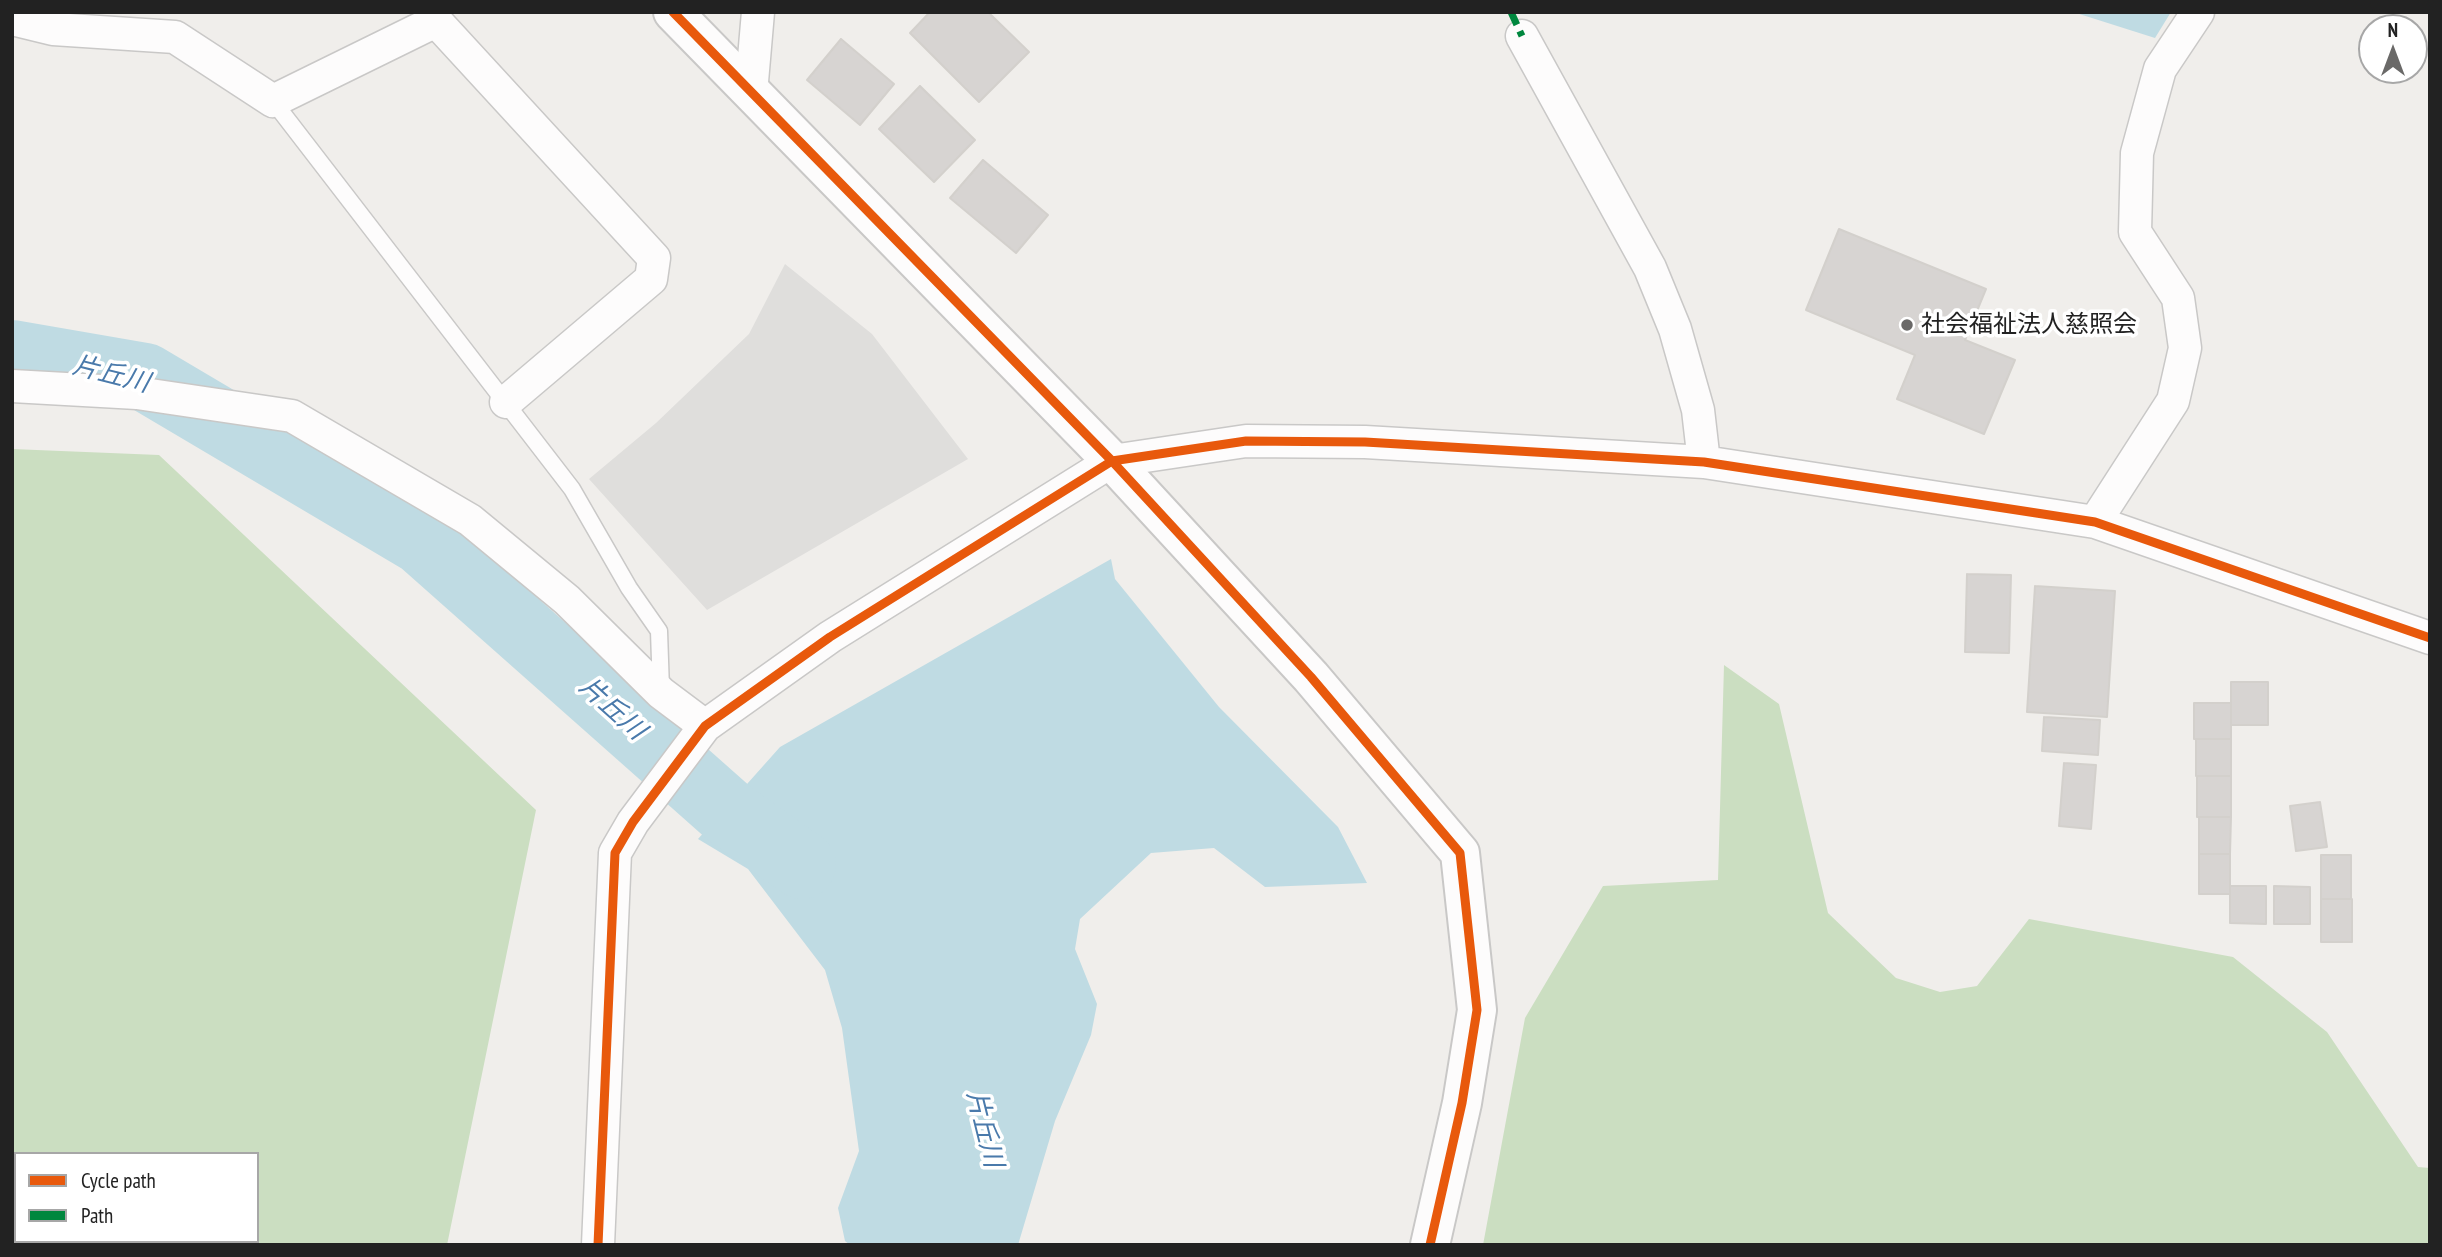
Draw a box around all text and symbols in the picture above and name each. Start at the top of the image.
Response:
north arrow [2358,14,2428,84]
text: N [2388,18,2398,42]
place label: 社会福祉法人慈照会 [1921,311,2137,339]
marker: 社会福祉法人慈照会 [1899,317,1915,333]
water label: 片丘川 [69,350,153,400]
water label: 片丘川 [573,671,651,747]
water label: 片丘川 [959,1087,1009,1171]
legend [14,1152,259,1243]
text: Cycle path [81,1167,156,1194]
text: Path [81,1202,113,1229]

